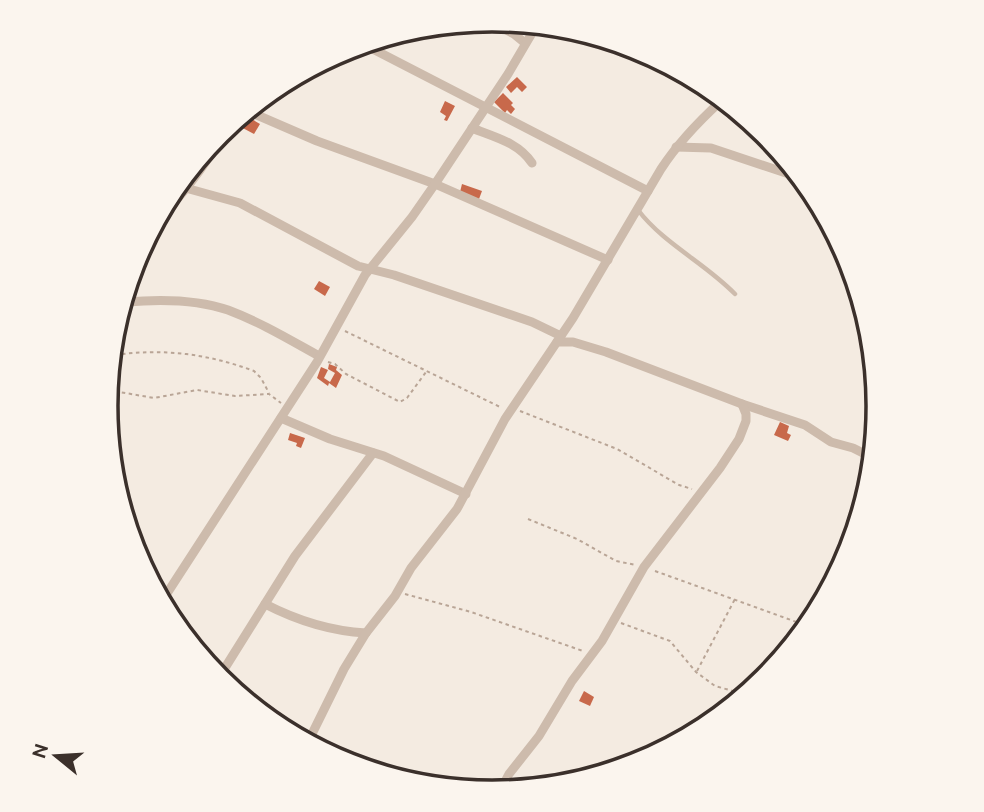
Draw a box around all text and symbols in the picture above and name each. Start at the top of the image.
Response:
north arrow [21,721,91,791]
text: N [27,741,52,761]

